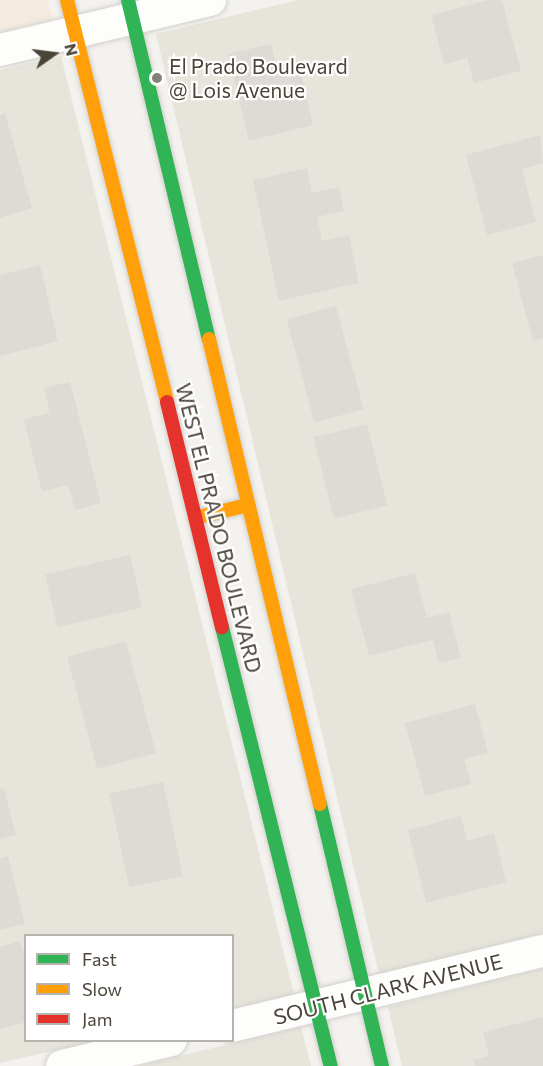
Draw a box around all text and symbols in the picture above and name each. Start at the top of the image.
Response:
north arrow [24,24,84,84]
text: N [61,41,83,58]
place label: El Prado Boulevard @ Lois Avenue [169,53,348,103]
marker: El Prado Boulevard @ Lois Avenue [150,71,164,85]
street label: WEST EL PRADO BOULEVARD [171,380,267,676]
legend [24,934,234,1042]
text: Fast [82,948,117,970]
street label: SOUTH CLARK AVENUE [271,948,505,1030]
text: Slow [82,978,122,1000]
text: Jam [82,1008,112,1030]

